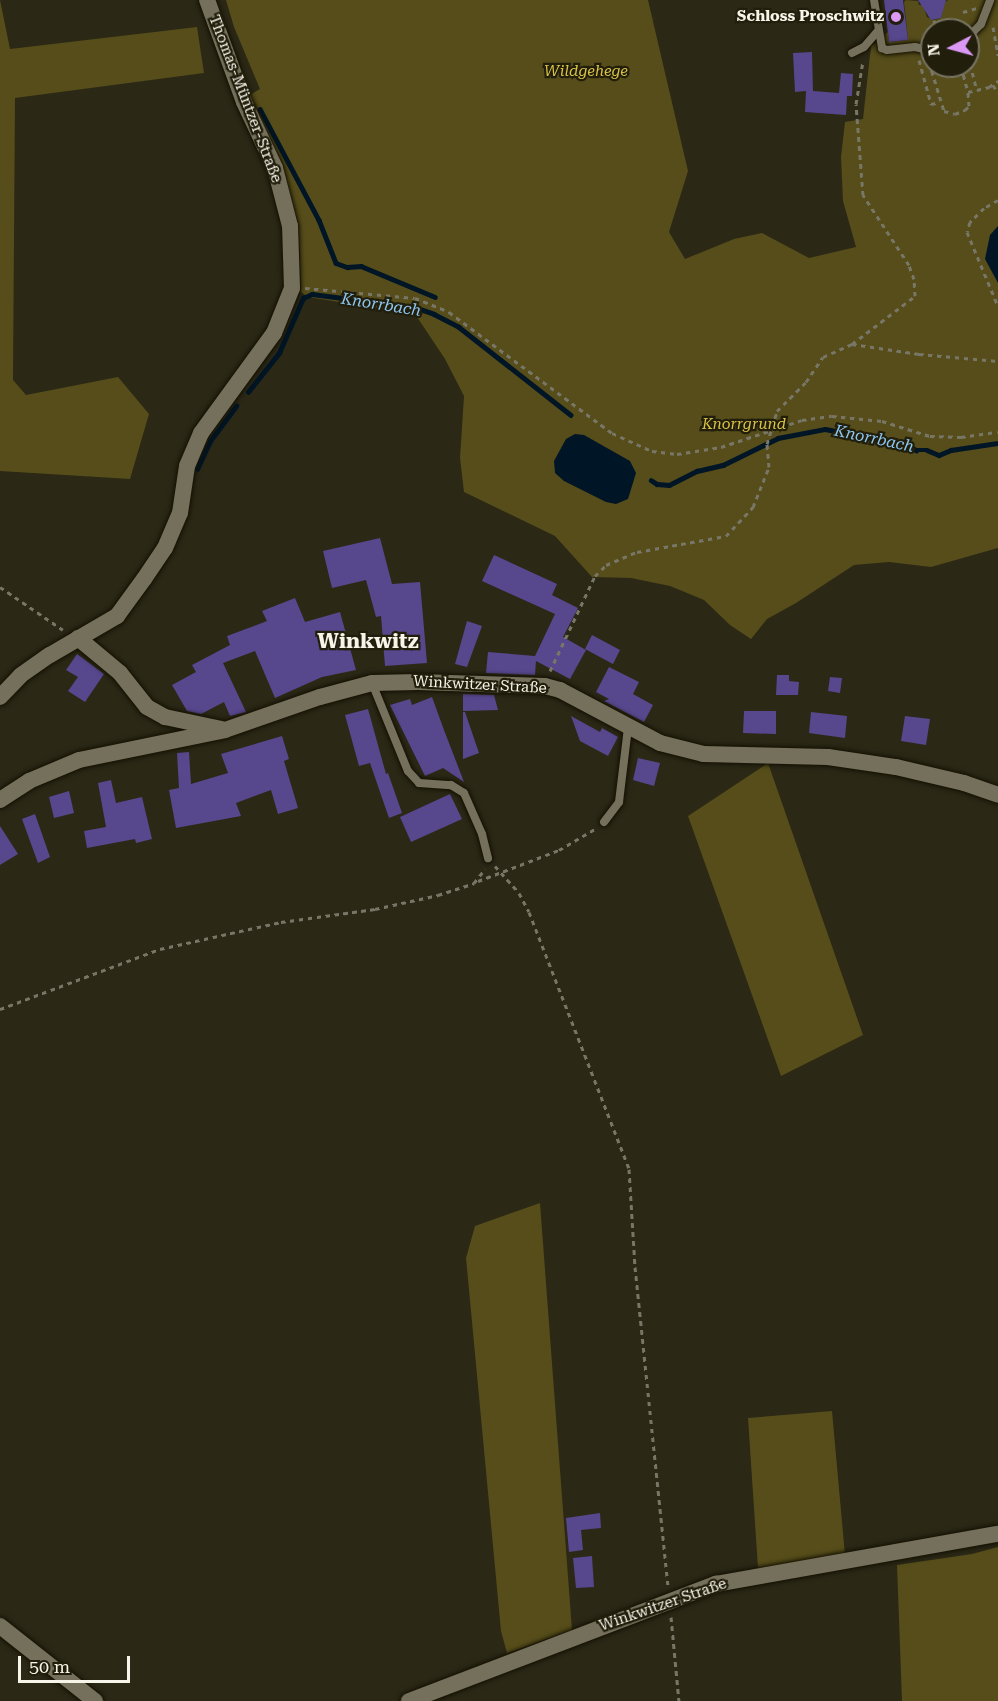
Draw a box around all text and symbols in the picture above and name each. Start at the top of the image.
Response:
place label: Schloss Proschwitz [737,8,884,26]
marker: Schloss Proschwitz [889,10,903,24]
street label: Thomas-Müntzer-Straße [205,13,285,185]
north arrow [920,18,980,78]
text: N [923,43,944,57]
park label: Wildgehege [544,63,628,81]
water label: Knorrbach [340,289,422,321]
park label: Knorrgrund [702,416,786,434]
water label: Knorrbach [833,421,915,457]
district label: Winkwitz [317,628,419,654]
street label: Winkwitzer Straße [413,673,547,697]
street label: Winkwitzer Straße [597,1575,729,1635]
scale bar [21,1644,134,1682]
text: 50 m [29,1656,70,1677]

